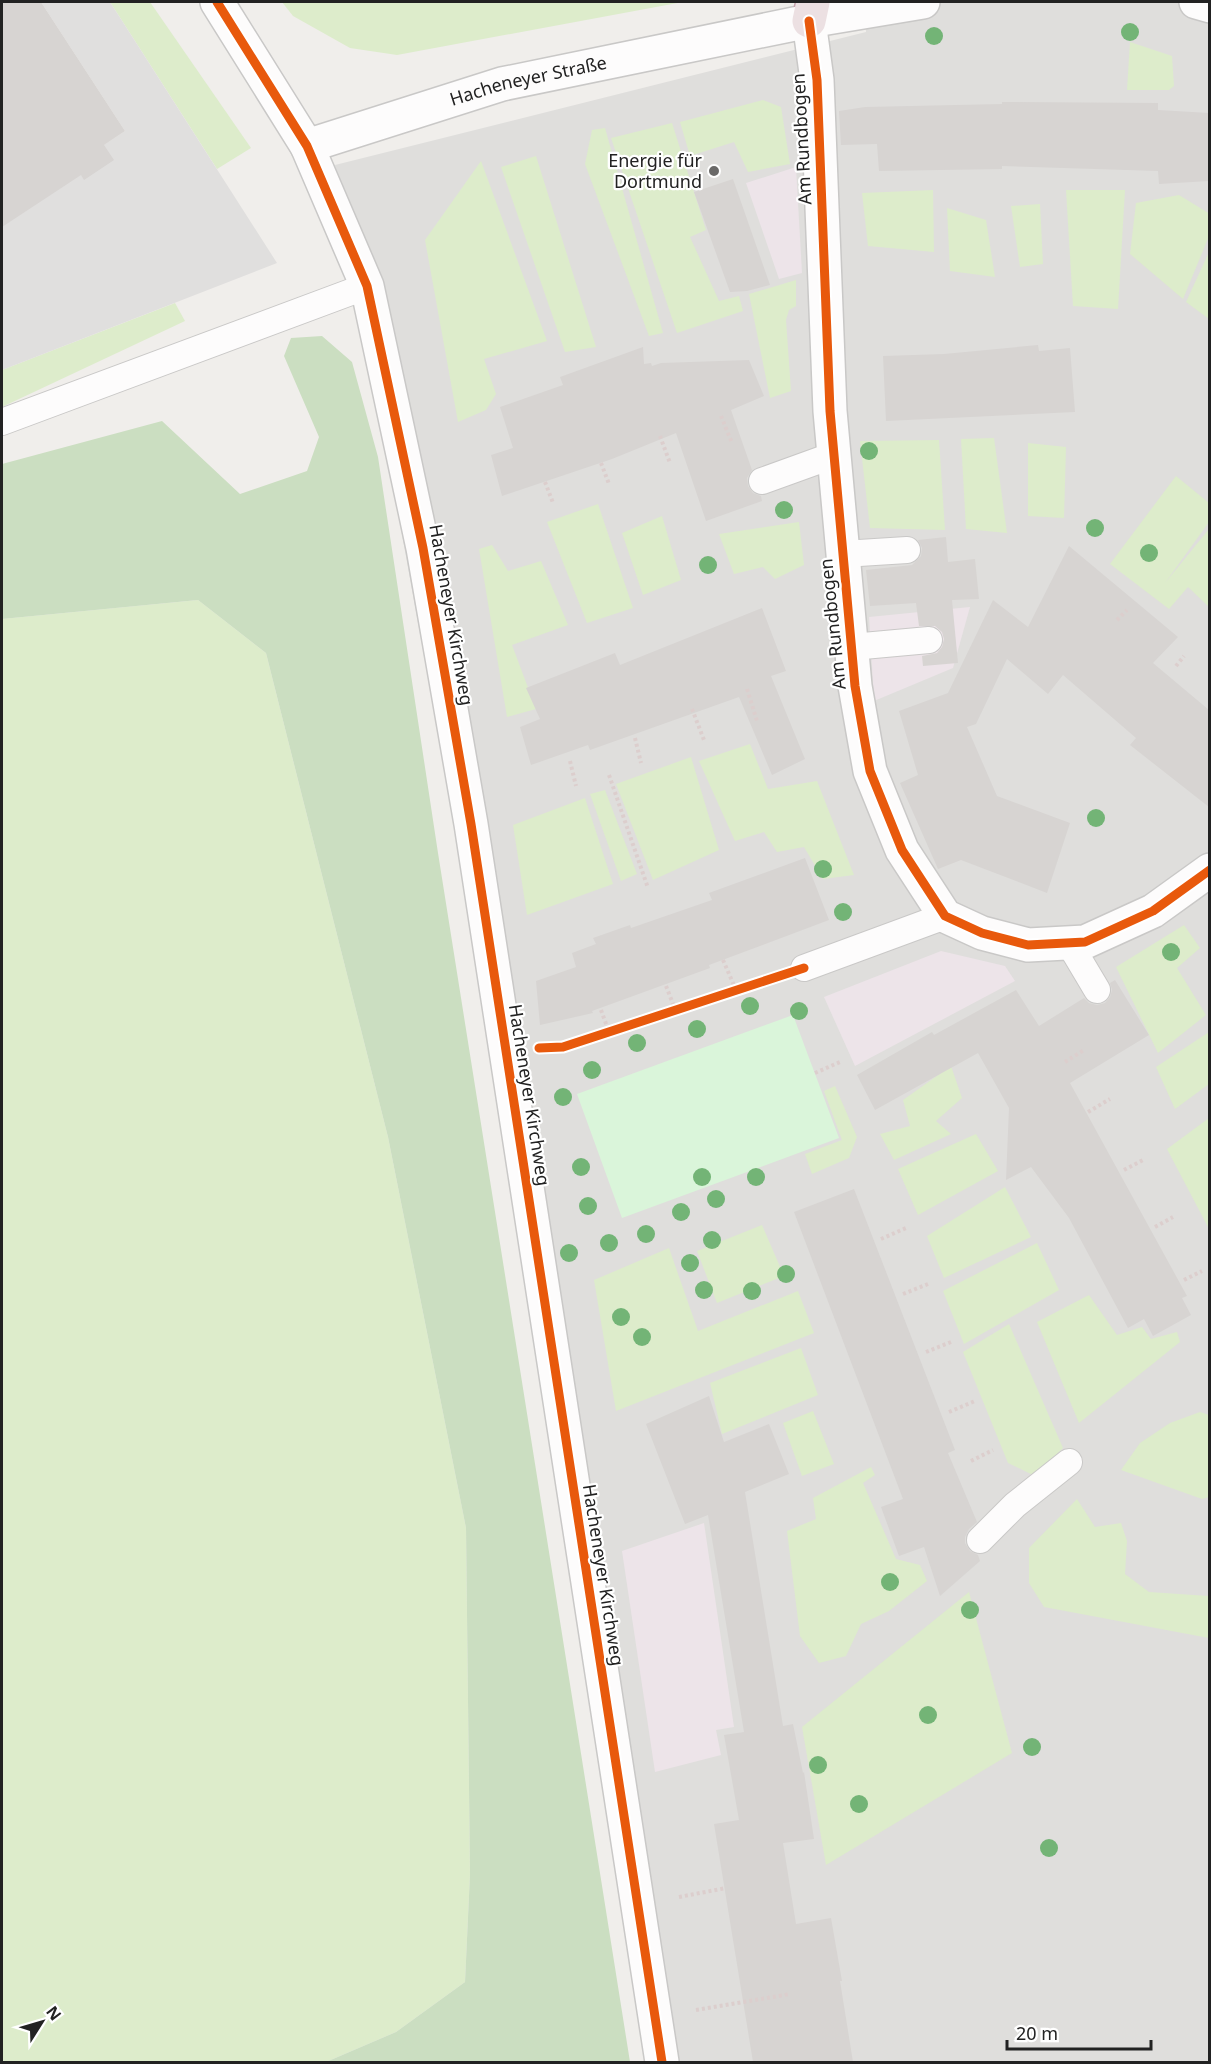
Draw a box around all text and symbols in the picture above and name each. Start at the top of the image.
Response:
street label: Hacheneyer Straße [447,50,609,111]
street label: Am Rundbogen [786,73,816,206]
place label: Energie für Dortmund [608,148,703,193]
marker: Energie für Dortmund [707,164,721,178]
street label: Hacheneyer Kirchweg [424,522,480,707]
street label: Am Rundbogen [813,557,851,691]
street label: Hacheneyer Kirchweg [504,1002,556,1187]
street label: Hacheneyer Kirchweg [578,1482,630,1667]
north arrow [12,1992,72,2052]
text: N [41,2001,67,2025]
scale bar [1007,2013,1151,2051]
text: 20 m [1016,2021,1058,2045]

